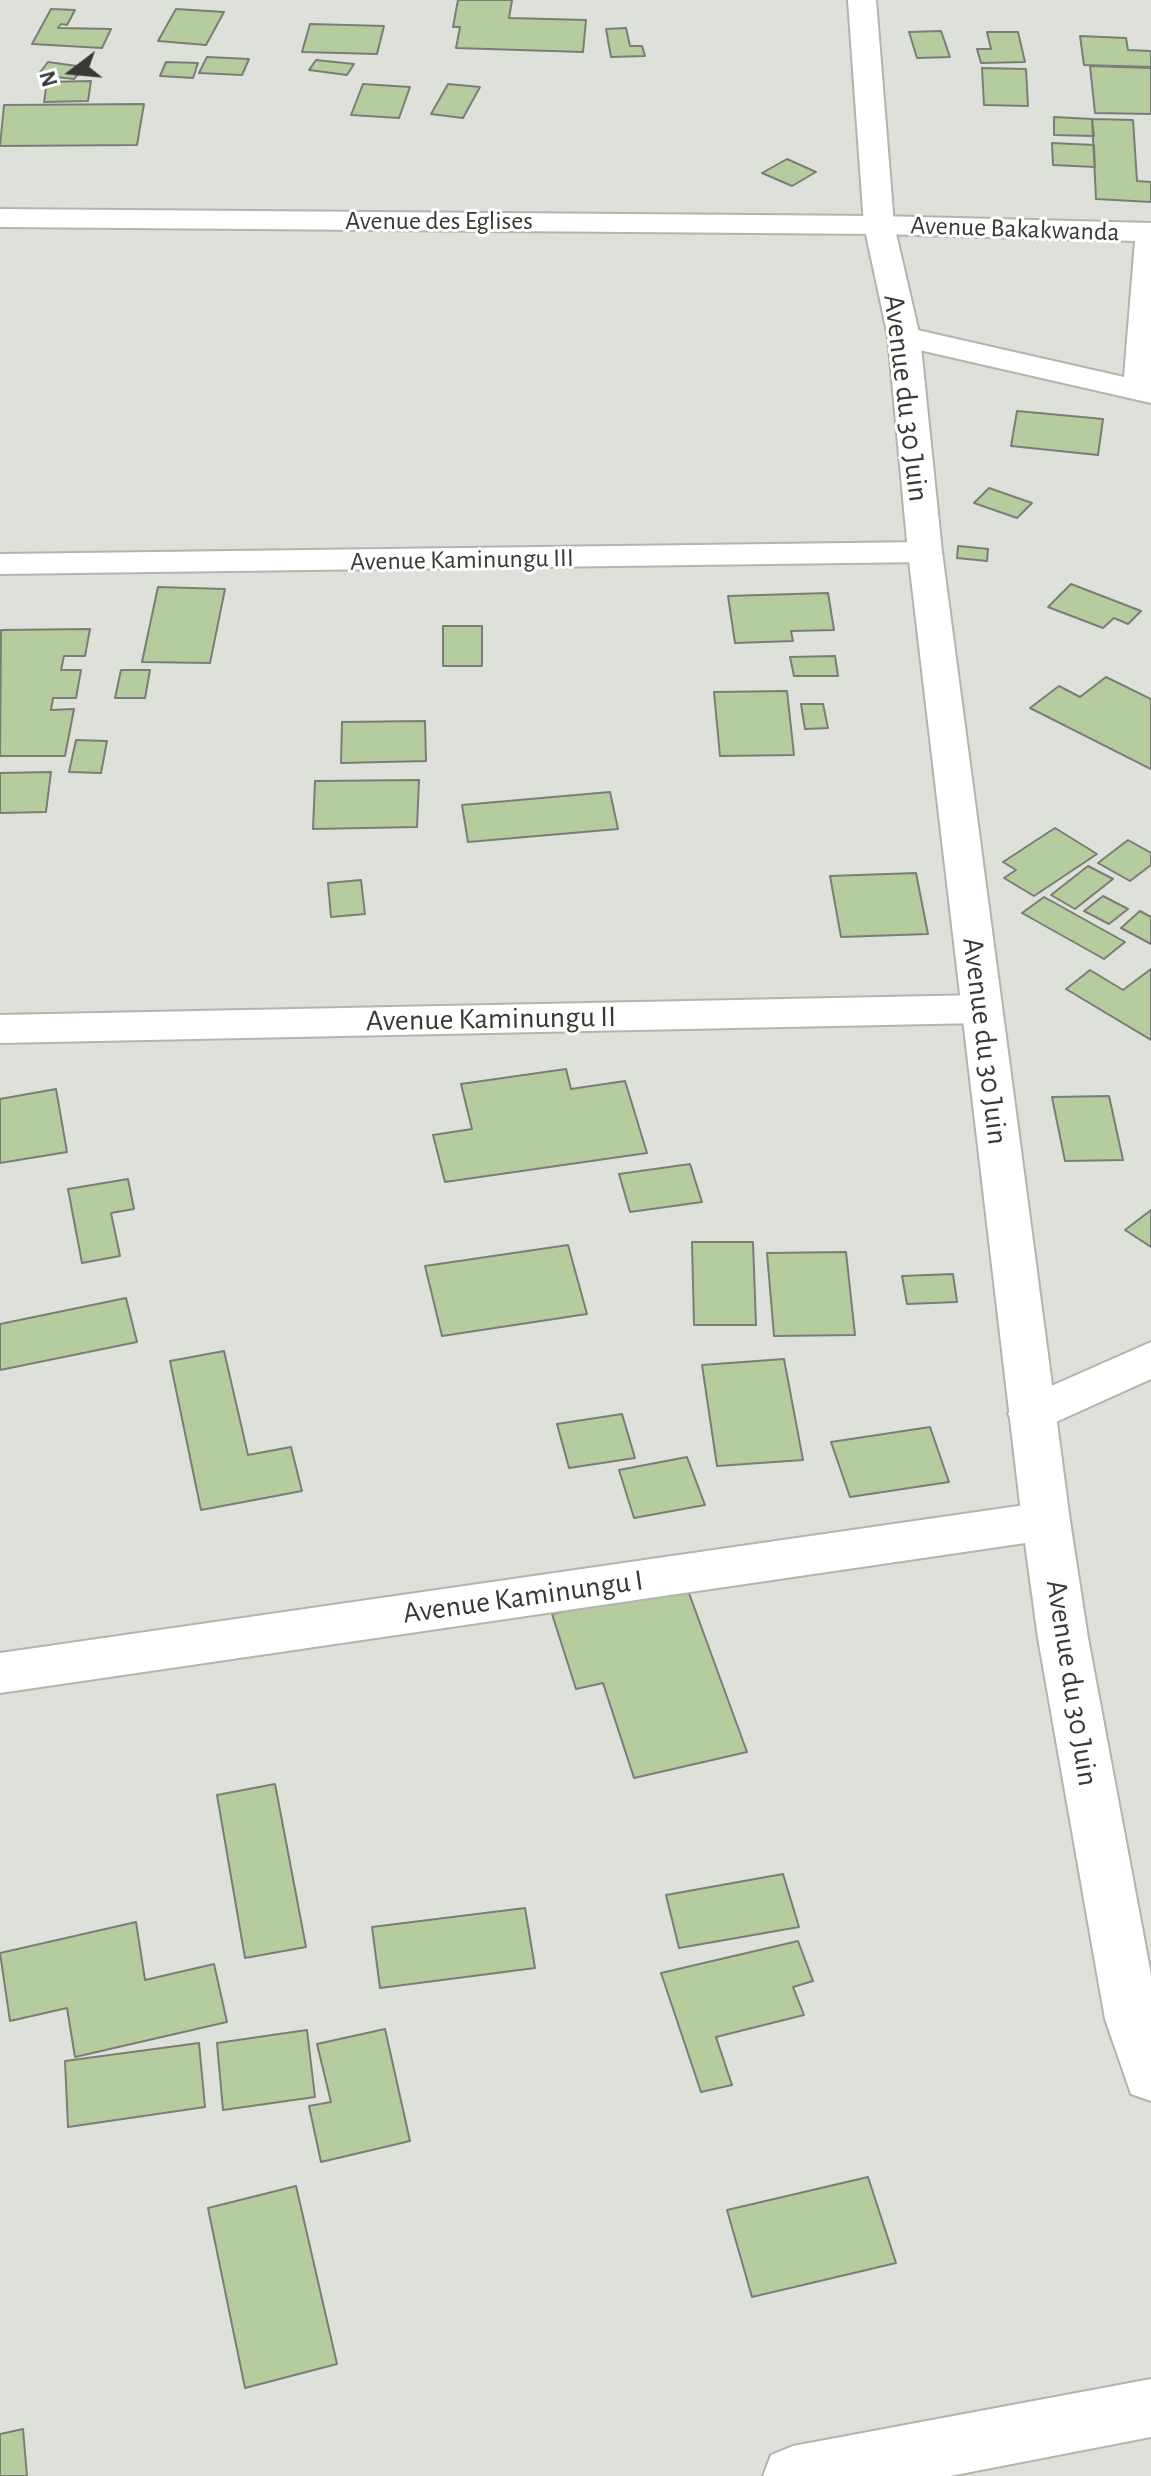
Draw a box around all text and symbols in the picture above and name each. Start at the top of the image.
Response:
north arrow [32,32,112,112]
text: N [36,68,62,89]
street label: Avenue des Eglises [345,205,533,237]
street label: Avenue Bakakwanda [910,210,1120,248]
street label: Avenue du 30 Juin [875,292,937,504]
street label: Avenue Kaminungu III [350,542,574,578]
street label: Avenue du 30 Juin [954,935,1016,1147]
street label: Avenue Kaminungu II [366,999,616,1039]
street label: Avenue Kaminungu I [401,1562,645,1632]
street label: Avenue du 30 Juin [1038,1577,1106,1789]

